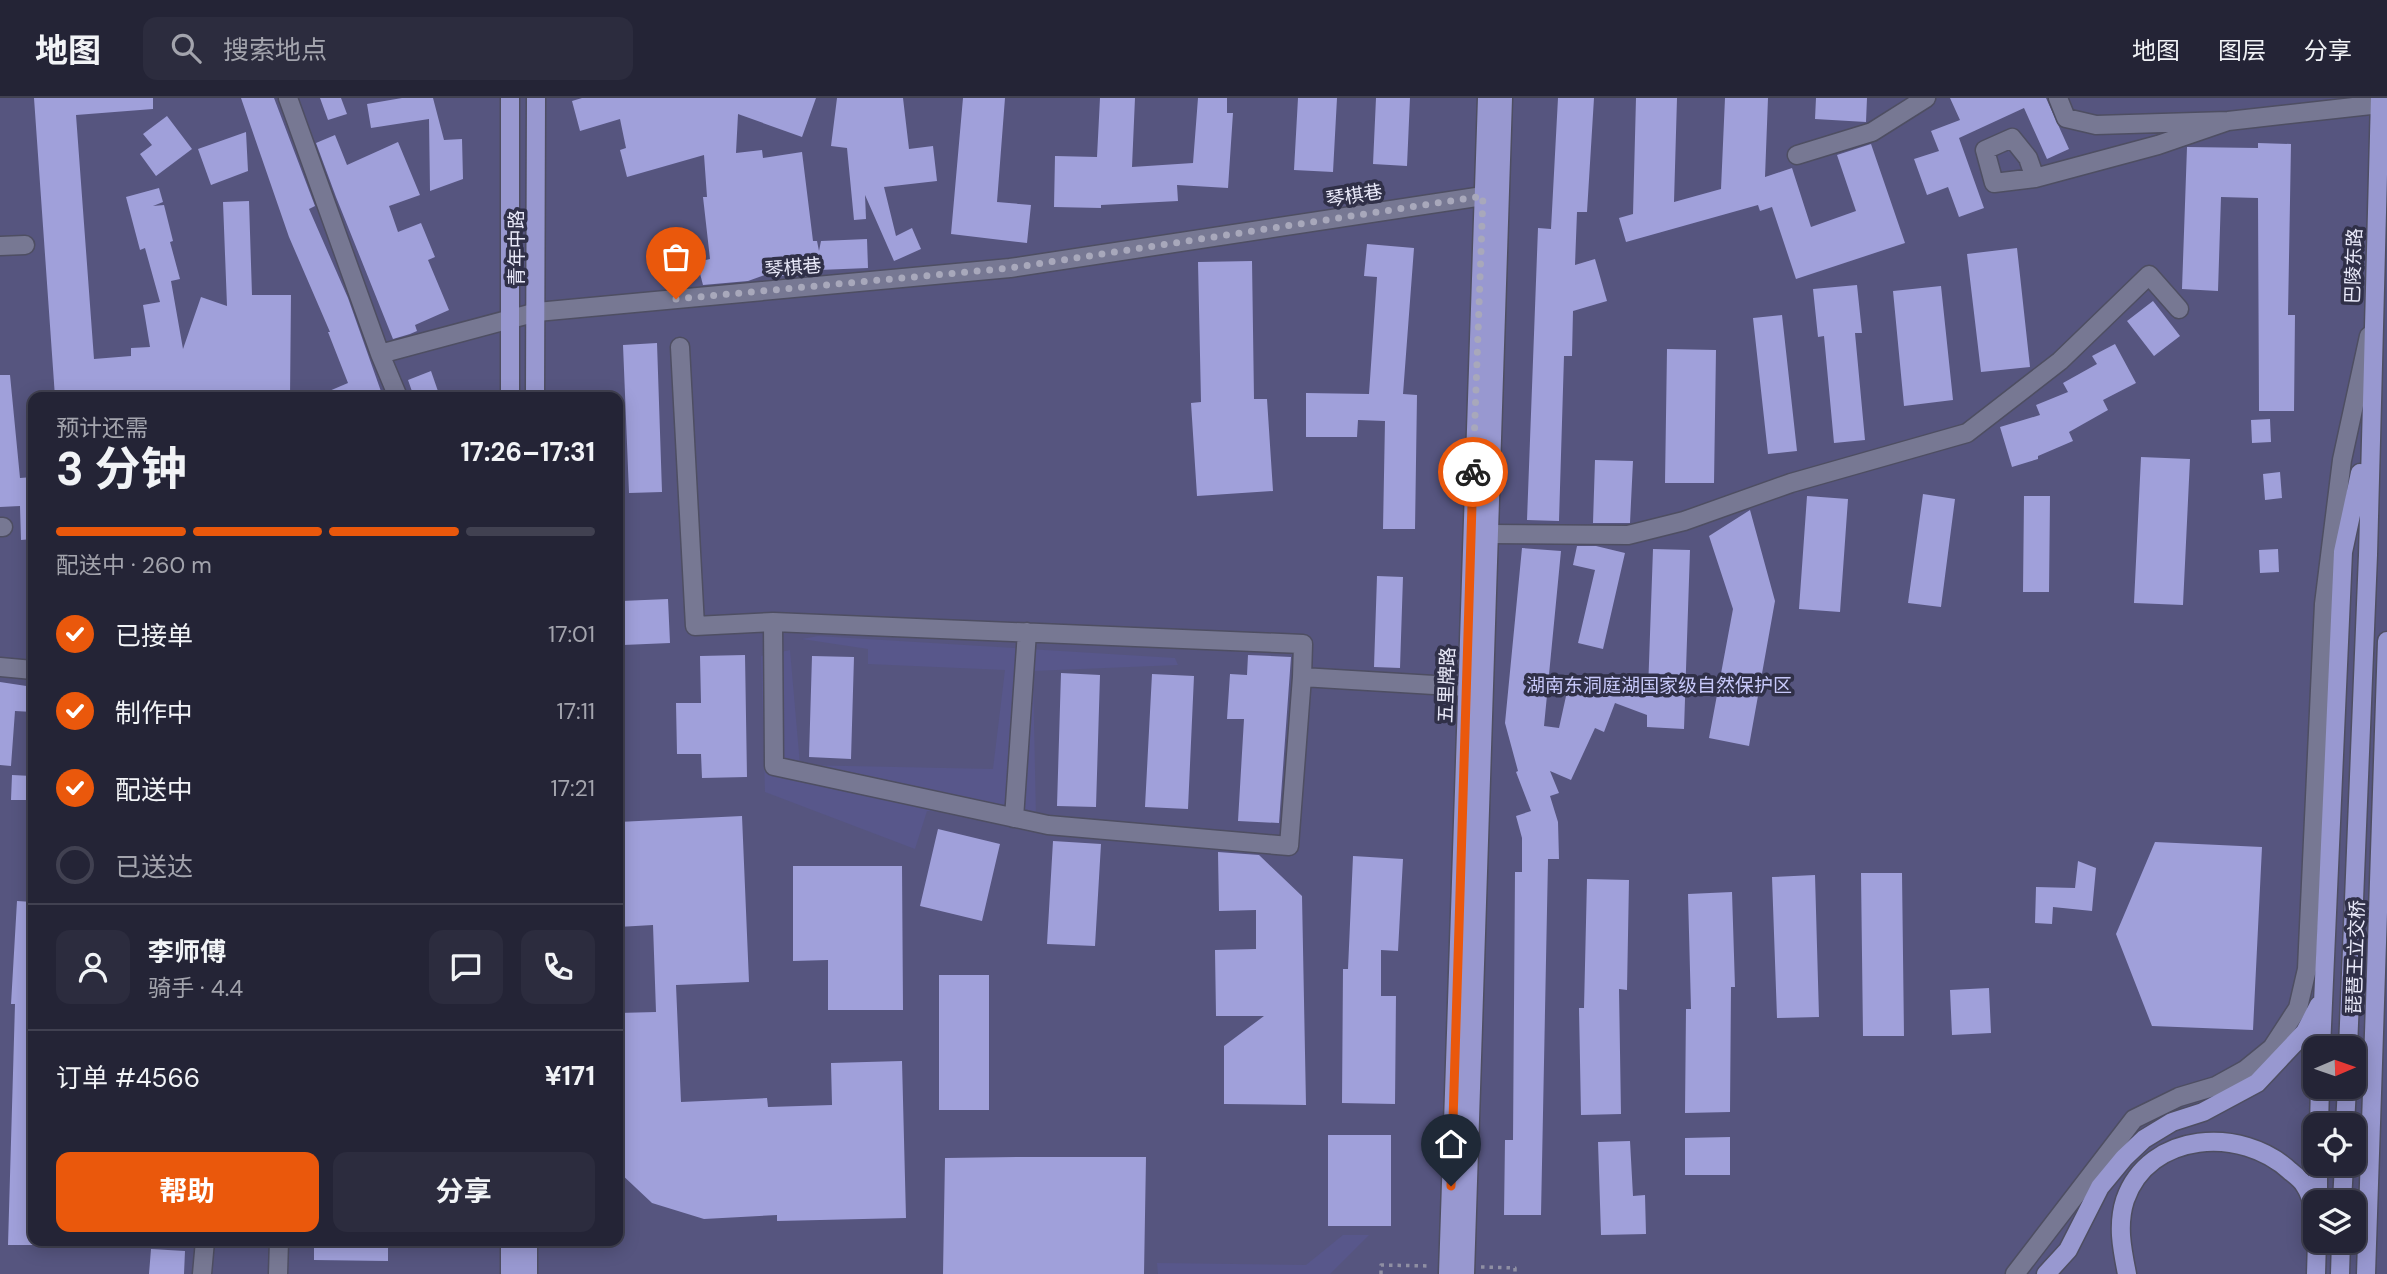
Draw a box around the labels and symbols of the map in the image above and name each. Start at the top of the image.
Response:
street label: 琴棋巷 [1324,179,1384,212]
street label: 青年中路 [504,210,529,286]
pin [646,227,706,299]
street label: 巴陵东路 [2340,228,2367,304]
street label: 琴棋巷 [764,253,823,282]
courier [1438,437,1508,507]
street label: 五里牌路 [1433,647,1460,723]
park label: 湖南东洞庭湖国家级自然保护区 [1526,673,1792,698]
street label: 琵琶王立交桥 [2341,900,2370,1014]
north arrow [2303,1036,2366,1099]
pin [1421,1114,1481,1186]

